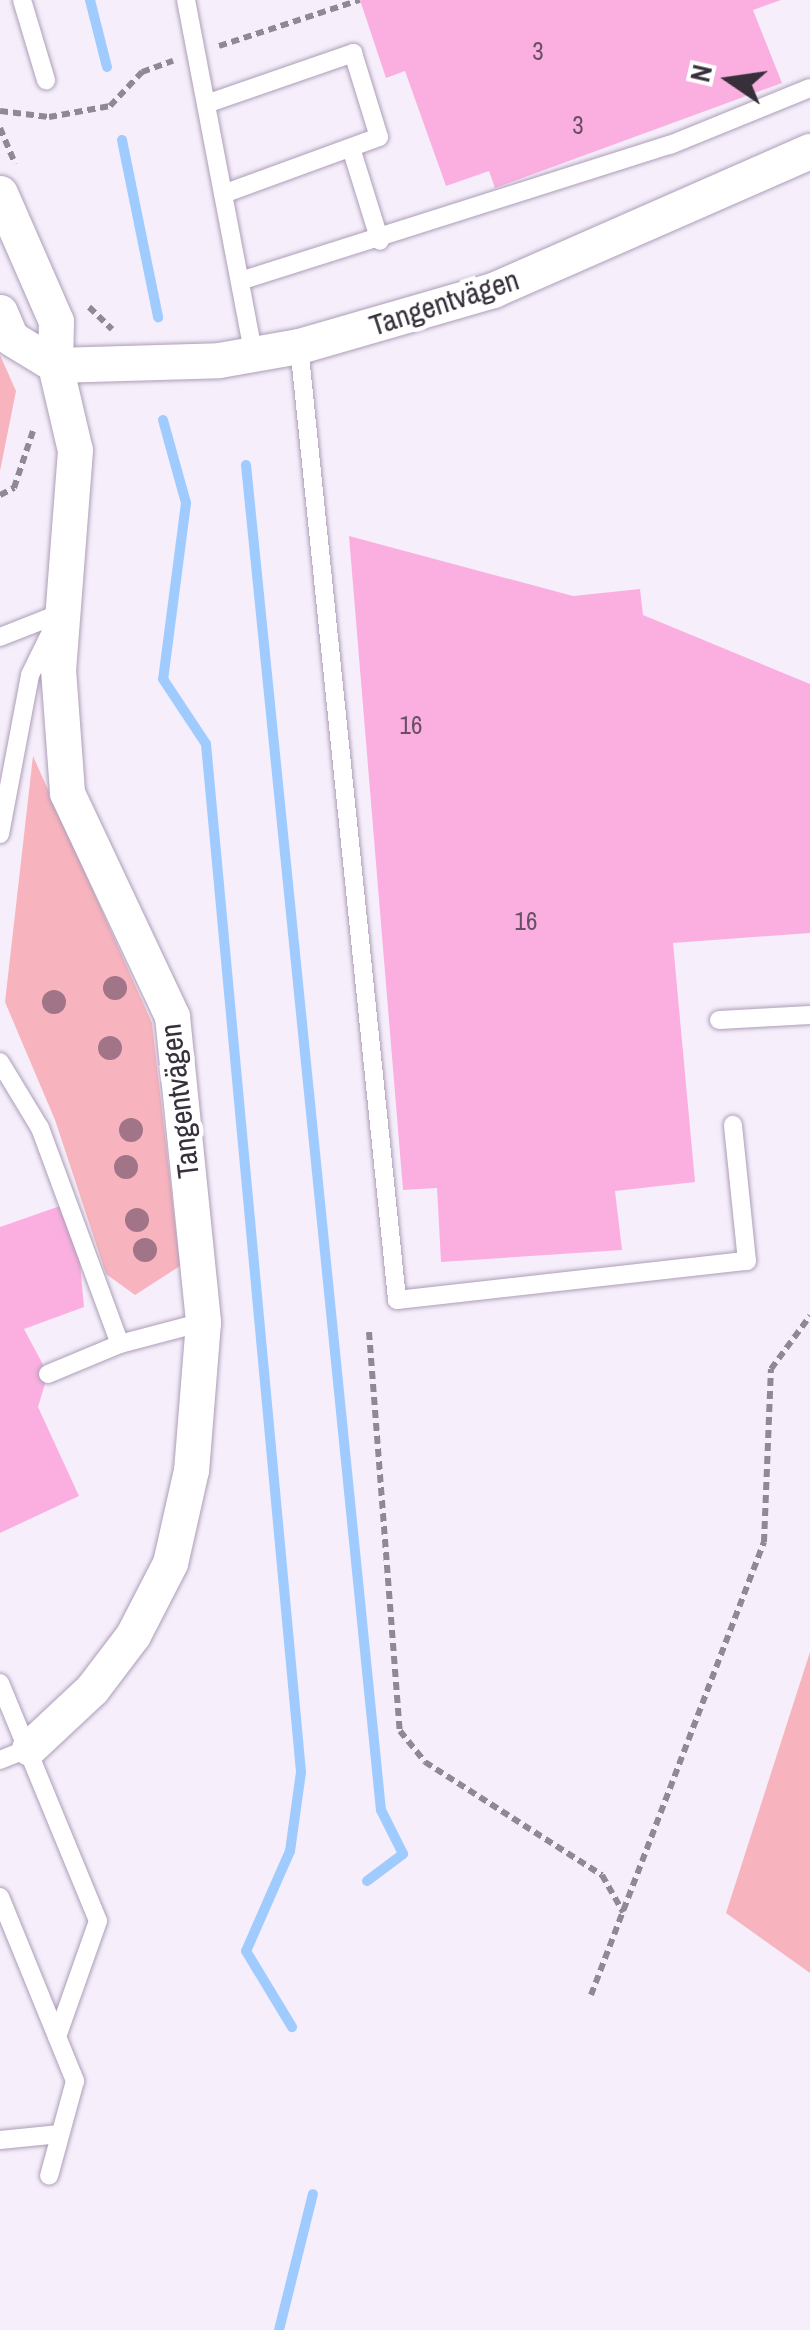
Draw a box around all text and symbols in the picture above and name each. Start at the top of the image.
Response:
north arrow [680,30,780,130]
house number: 3 [532,36,544,66]
text: N [680,61,721,86]
house number: 3 [572,110,584,140]
street label: Tangentvägen [365,261,523,343]
house number: 16 [400,710,422,740]
house number: 16 [515,906,537,936]
street label: Tangentvägen [152,1022,206,1180]

